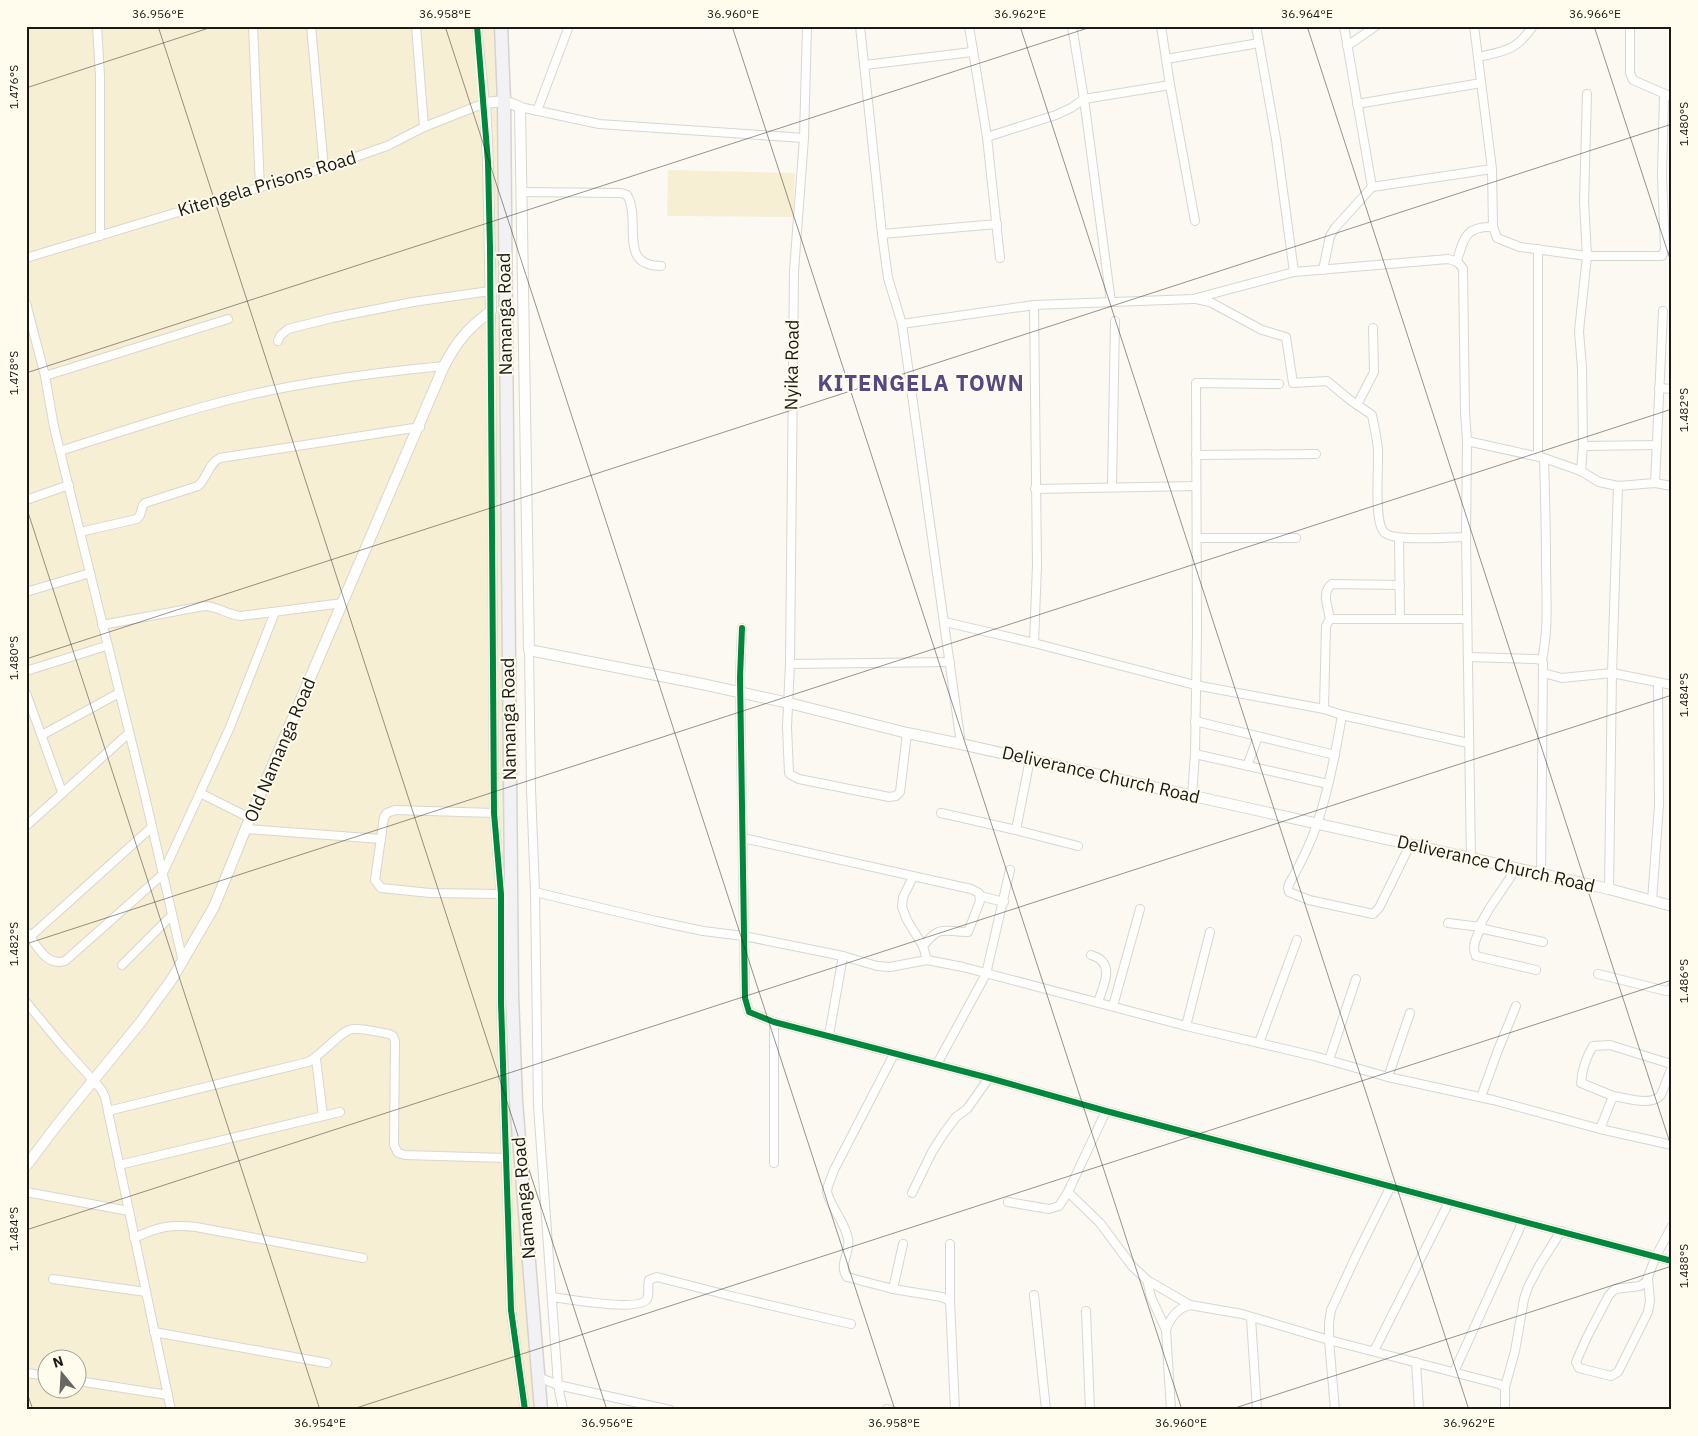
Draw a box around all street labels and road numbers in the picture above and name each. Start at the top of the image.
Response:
street label: Kitengela Prisons Road [175,145,359,222]
street label: Namanga Road [492,253,517,375]
street label: Nyika Road [779,319,804,411]
street label: Namanga Road [496,658,521,780]
street label: Old Namanga Road [239,674,320,826]
street label: Deliverance Church Road [1000,741,1202,808]
street label: Deliverance Church Road [1395,830,1597,897]
street label: Namanga Road [507,1136,540,1260]

